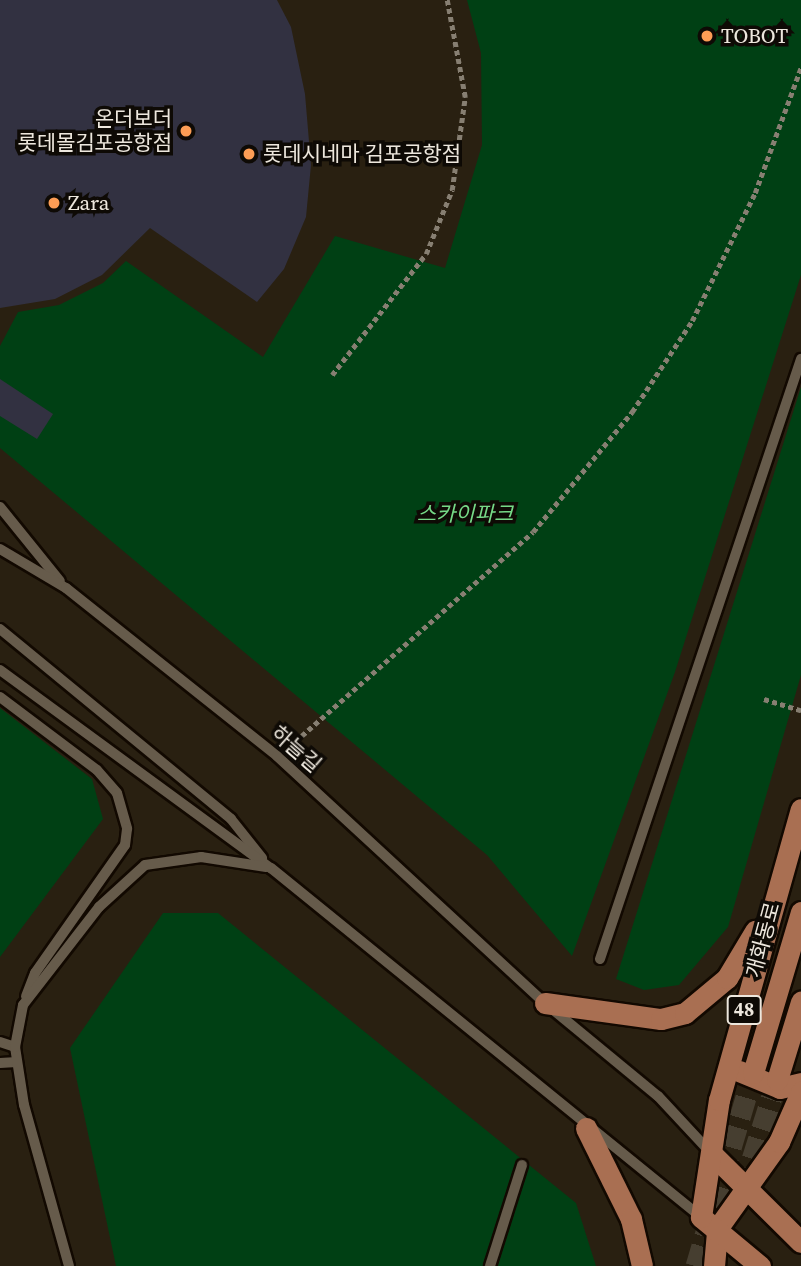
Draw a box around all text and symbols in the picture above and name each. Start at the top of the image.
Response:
place label: TOBOT [721,23,788,49]
marker: TOBOT [699,28,715,44]
place label: 온더보더 롯데몰김포공항점 [17,106,172,156]
marker: 온더보더 롯데몰김포공항점 [178,123,194,139]
place label: 롯데시네마 김포공항점 [263,141,461,167]
marker: 롯데시네마 김포공항점 [241,146,257,162]
place label: Zara [68,190,109,216]
marker: Zara [46,195,62,211]
park label: 스카이파크 [417,501,513,527]
street label: 하늘길 [266,720,326,778]
street label: 개화동로 [741,899,785,981]
road number: 48 [726,994,762,1026]

